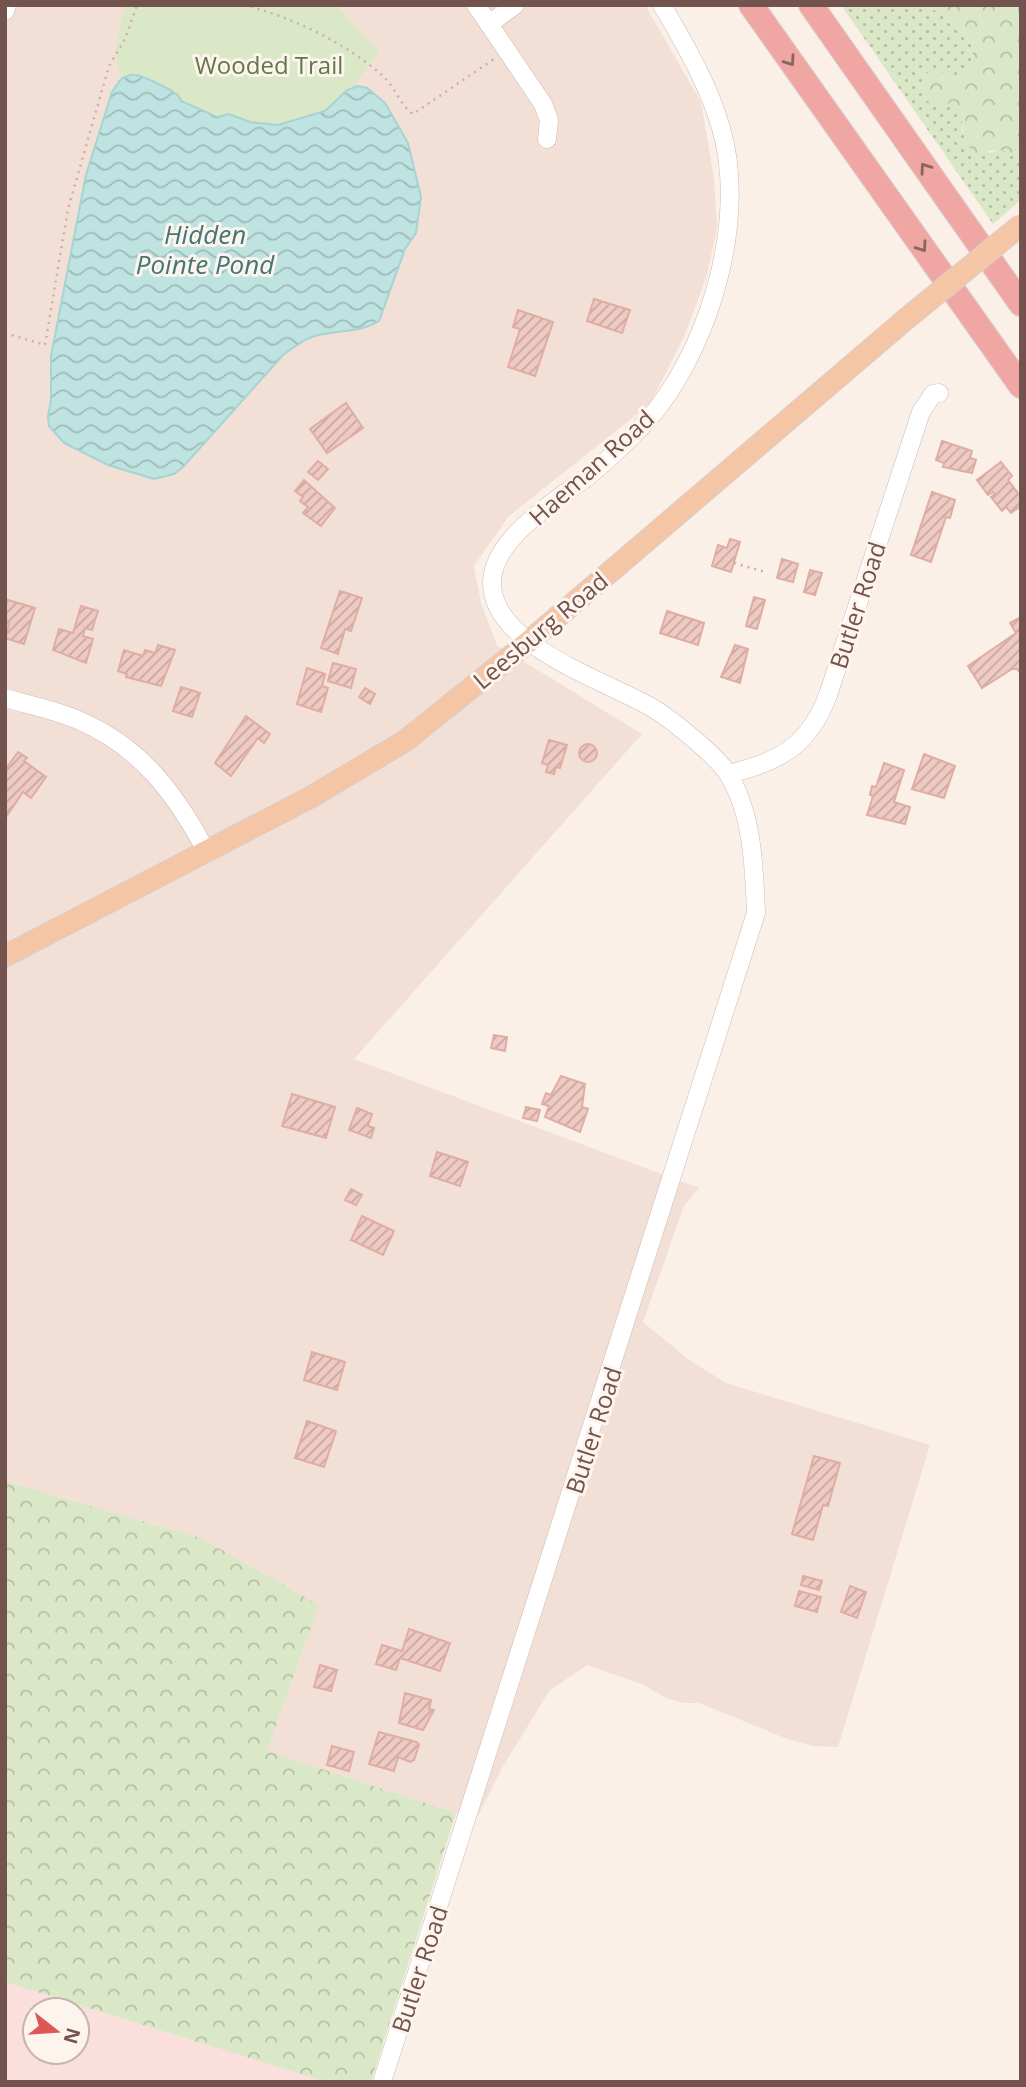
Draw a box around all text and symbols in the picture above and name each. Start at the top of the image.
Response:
park label: Wooded Trail [195,48,343,81]
one-way arrow [782,53,794,66]
one-way arrow [921,163,933,176]
water label: Hidden Pointe Pond [136,216,275,282]
one-way arrow [914,239,926,252]
street label: Haeman Road [521,402,661,532]
street label: Butler Road [821,537,893,673]
street label: Leesburg Road [466,564,614,696]
street label: Butler Road [557,1362,629,1498]
street label: Butler Road [383,1901,455,2037]
north arrow [21,1996,91,2066]
text: N [58,2025,87,2047]

